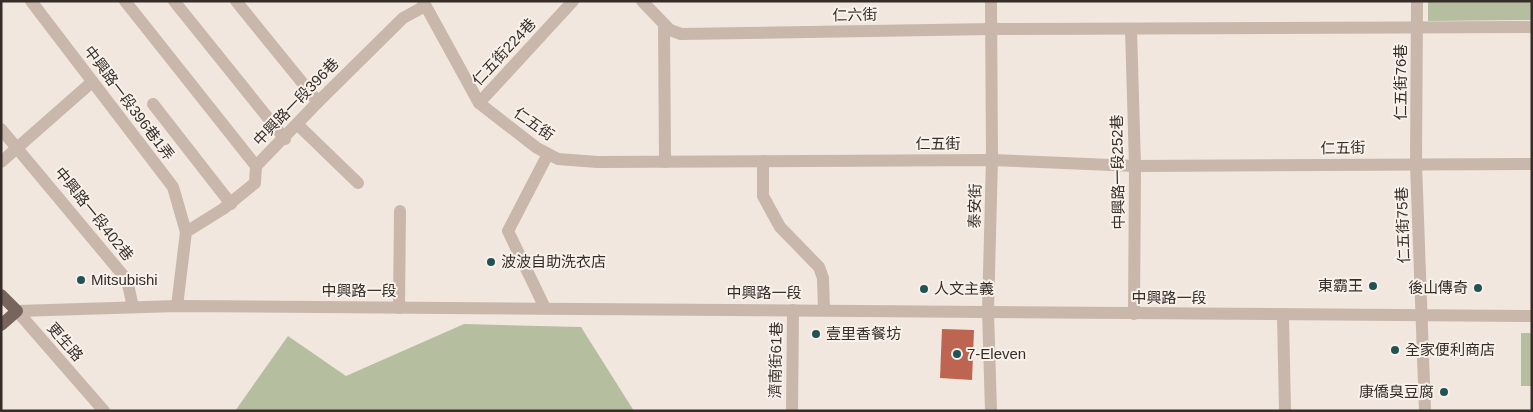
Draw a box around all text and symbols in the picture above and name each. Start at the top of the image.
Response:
street label: 仁六街 [832,6,878,23]
street label: 仁五街224巷 [468,15,539,89]
street label: 中興路一段396巷1弄 [81,42,178,163]
street label: 仁五街76巷 [1392,44,1409,120]
street label: 中興路一段396巷 [250,54,342,149]
street label: 仁五街 [511,104,558,143]
street label: 中興路一段252巷 [1108,114,1127,230]
street label: 仁五街 [915,135,961,152]
street label: 仁五街 [1320,139,1366,156]
street label: 中興路一段402巷 [52,164,137,264]
street label: 泰安街 [966,183,983,229]
street label: 仁五街75巷 [1393,186,1412,264]
place label: 波波自助洗衣店 [501,253,606,270]
marker: 波波自助洗衣店 [485,256,497,268]
place label: Mitsubishi [91,271,158,288]
marker: Mitsubishi [75,274,87,286]
place label: 東霸王 [1318,277,1363,294]
place label: 後山傳奇 [1408,279,1468,296]
place label: 人文主義 [934,280,994,297]
marker: 東霸王 [1367,280,1379,292]
street label: 中興路一段 [321,282,397,299]
marker: 後山傳奇 [1472,282,1484,294]
marker: 人文主義 [918,283,930,295]
street label: 中興路一段 [726,284,802,301]
street label: 中興路一段 [1131,289,1207,306]
street label: 更生路 [44,319,87,364]
street label: 濟南街61巷 [766,322,785,398]
place label: 壹里香餐坊 [826,325,901,342]
marker: 壹里香餐坊 [810,328,822,340]
place label: 全家便利商店 [1405,341,1495,358]
marker: 全家便利商店 [1389,344,1401,356]
place label: 7-Eleven [967,345,1026,362]
marker: 7-Eleven [951,348,963,360]
place label: 康僑臭豆腐 [1359,383,1434,400]
marker: 康僑臭豆腐 [1438,386,1450,398]

